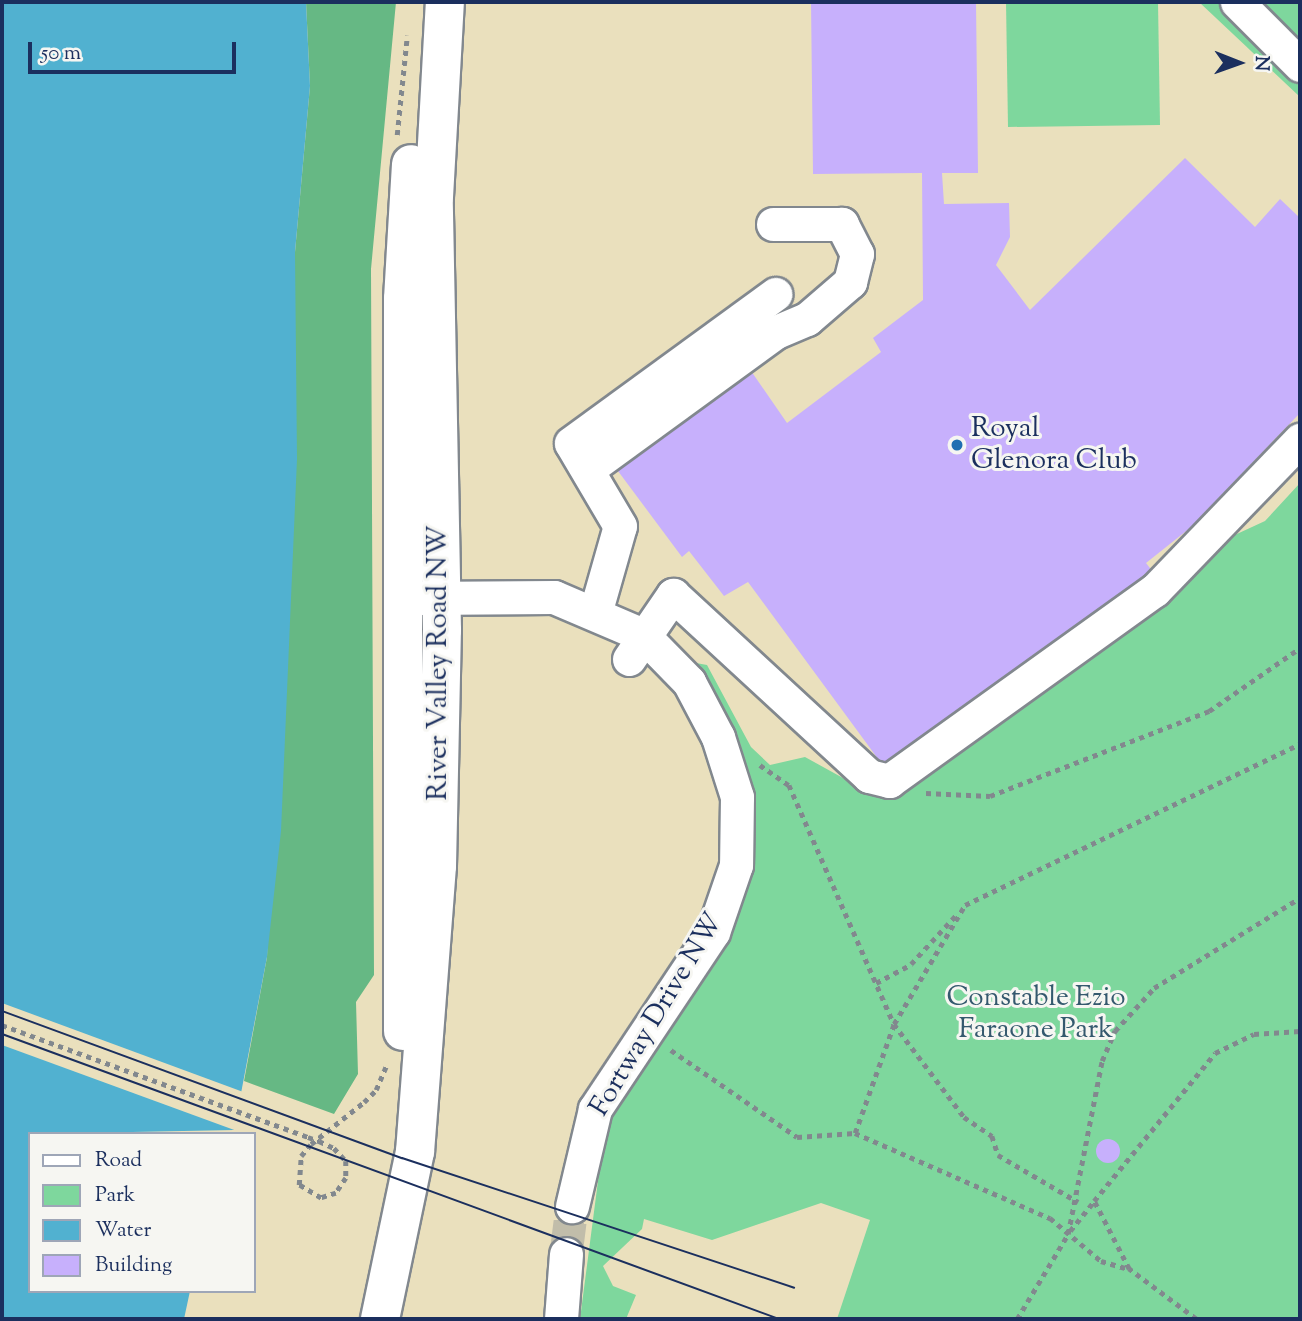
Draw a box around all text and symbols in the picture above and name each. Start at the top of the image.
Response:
scale bar [32,28,240,72]
north arrow [1204,28,1274,98]
text: 50 m [41,39,81,69]
text: N [1247,56,1274,71]
place label: Royal Glenora Club [971,412,1137,478]
marker: Royal Glenora Club [949,437,965,453]
street label: River Valley Road NW [422,525,456,801]
street label: Fortway Drive NW [583,908,731,1122]
park label: Constable Ezio Faraone Park [946,981,1126,1047]
legend [28,1132,256,1293]
text: Road [95,1146,142,1176]
text: Park [95,1181,135,1211]
text: Water [95,1216,151,1246]
text: Building [95,1251,172,1281]

